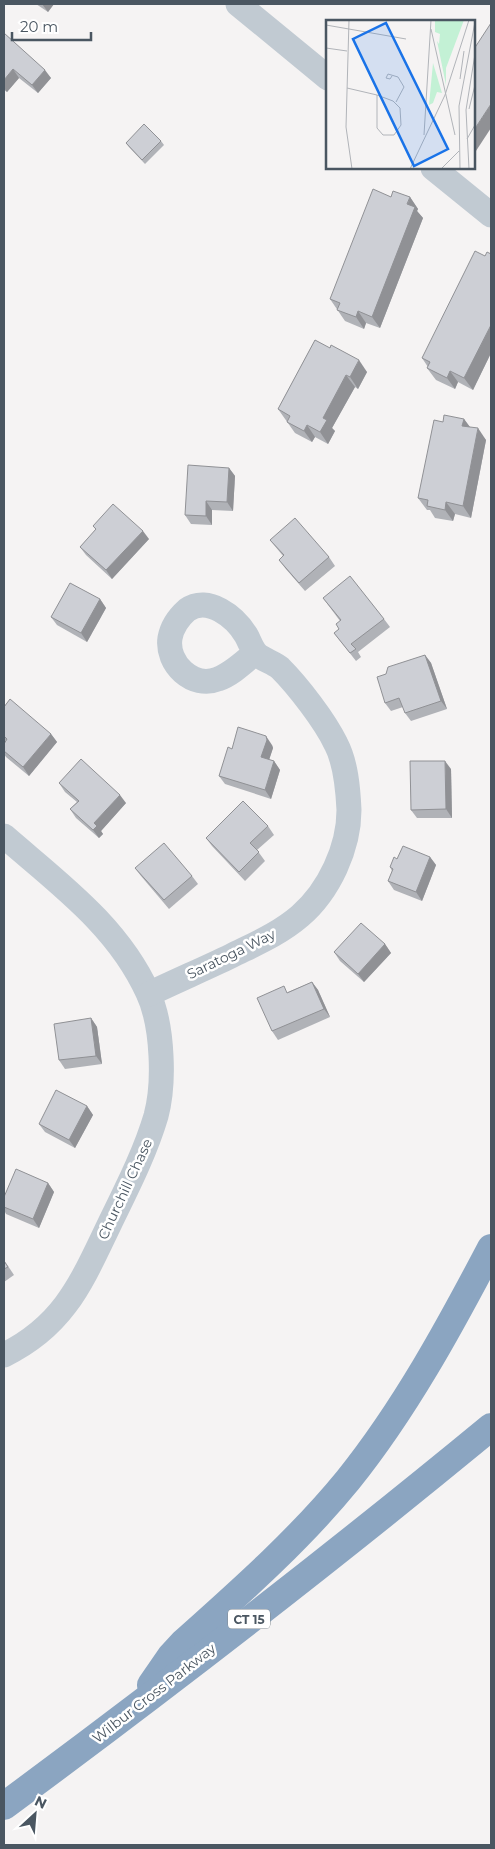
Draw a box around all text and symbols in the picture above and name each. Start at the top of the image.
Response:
scale bar [12,10,91,42]
text: 20 m [20,17,58,36]
inset map [326,20,475,169]
street label: Saratoga Way [184,925,279,983]
street label: Churchill Chase [94,1136,156,1242]
road number: CT 15 [228,1610,270,1628]
street label: Wilbur Cross Parkway [89,1639,220,1747]
north arrow [10,1789,60,1839]
text: N [32,1792,50,1813]

